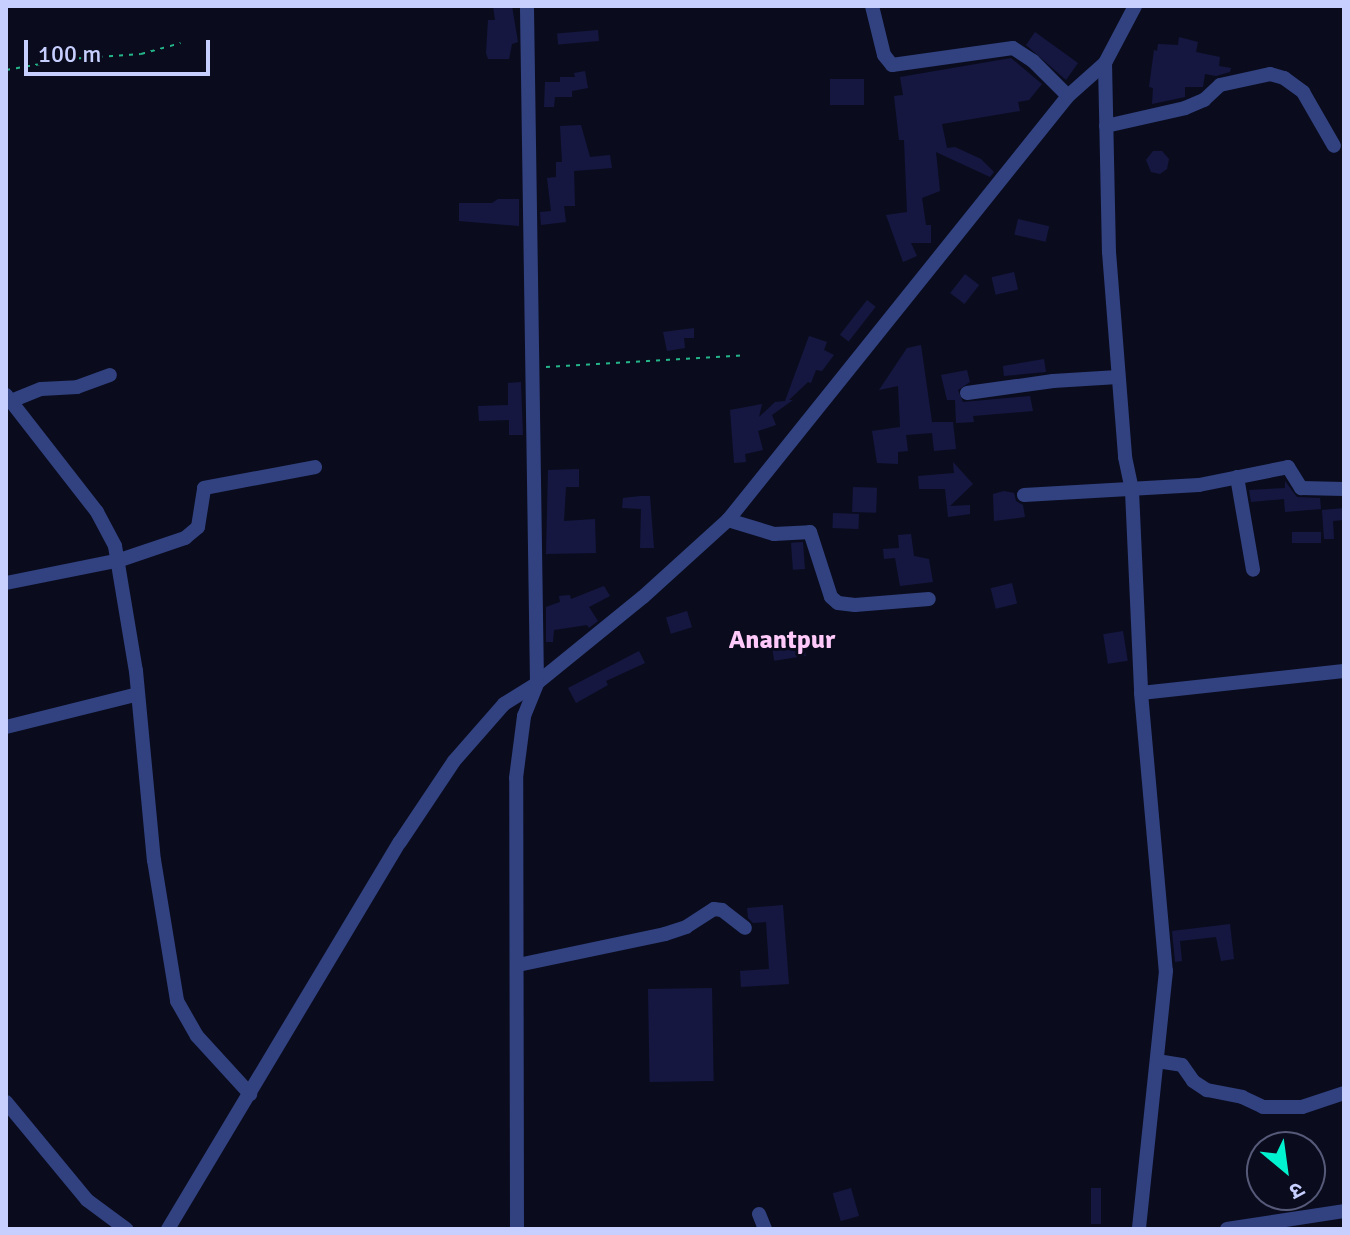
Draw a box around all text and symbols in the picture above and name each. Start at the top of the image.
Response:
scale bar [28,24,214,74]
text: 100 m [38,39,101,69]
district label: Anantpur [729,625,835,657]
north arrow [1246,1131,1326,1211]
text: उ [1285,1176,1309,1206]

